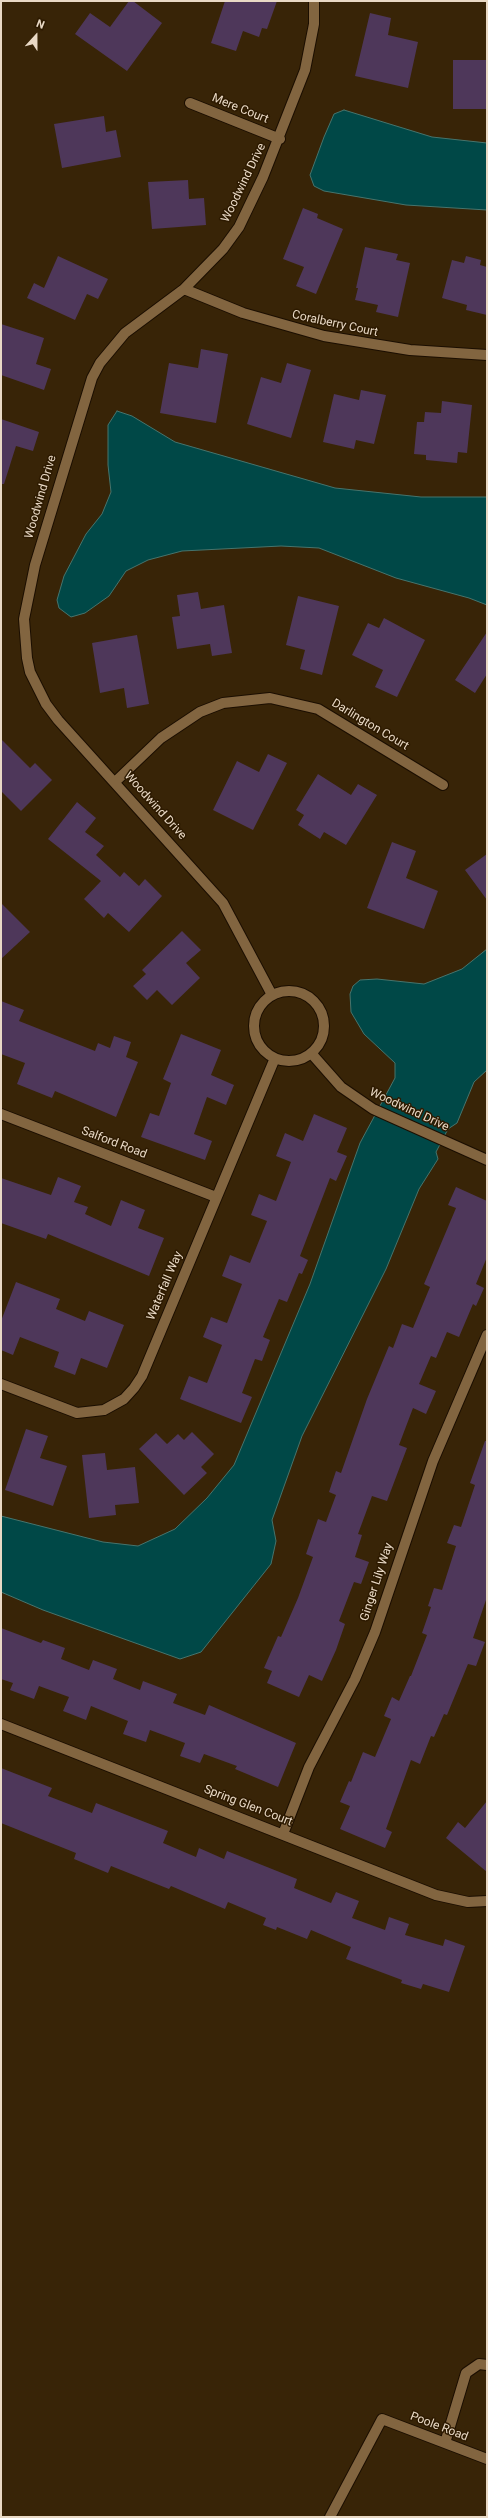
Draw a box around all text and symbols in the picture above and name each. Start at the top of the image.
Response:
north arrow [16,16,56,56]
text: N [35,17,46,32]
street label: Mere Court [210,91,270,127]
street label: Woodwind Drive [219,141,269,225]
street label: Coralberry Court [291,308,379,340]
street label: Woodwind Drive [22,454,60,540]
street label: Darlington Court [329,696,411,754]
street label: Woodwind Drive [121,769,189,843]
street label: Woodwind Drive [367,1085,451,1135]
street label: Salford Road [79,1124,149,1162]
street label: Waterfall Way [144,1249,186,1323]
street label: Ginger Lily Way [358,1541,396,1623]
street label: Spring Glen Court [202,1782,294,1830]
street label: Poole Road [408,2409,470,2445]

